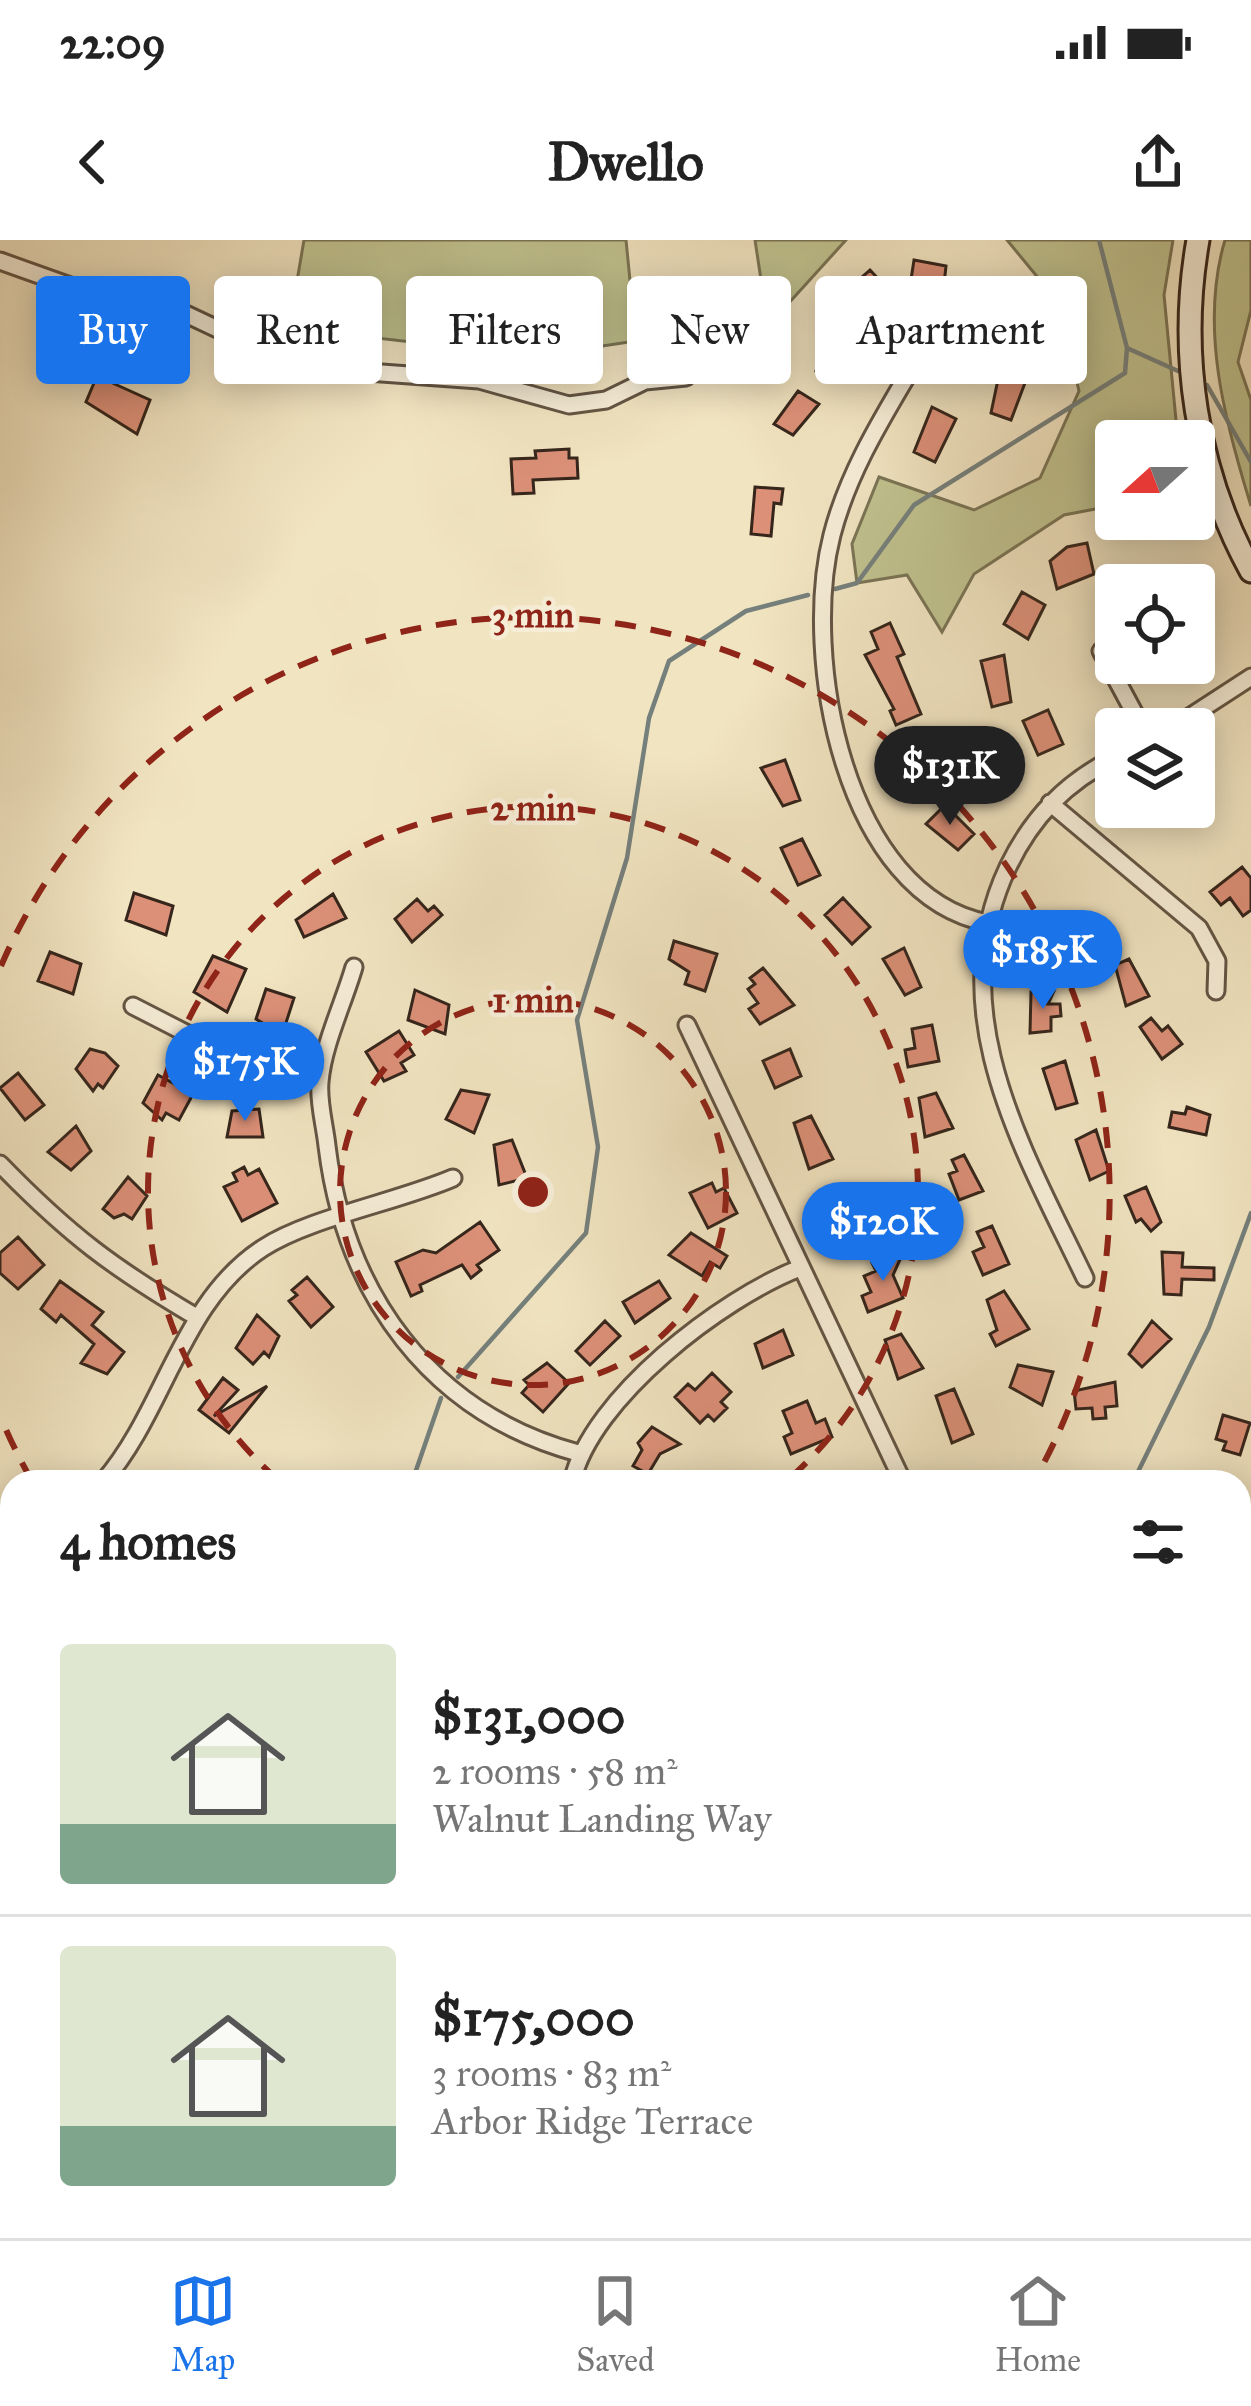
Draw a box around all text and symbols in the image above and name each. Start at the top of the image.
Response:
text: 22:09 [60,15,166,70]
icon: back [60,129,126,195]
text: Dwello [547,129,704,195]
icon: share [1125,129,1191,195]
chip: Buy [36,276,190,384]
chip: Rent [214,276,382,384]
chip: Filters [406,276,603,384]
chip: New [627,276,791,384]
chip: Apartment [815,276,1087,384]
north arrow [1095,420,1215,540]
map controls [1095,420,1215,828]
button: locate [1095,564,1215,684]
text: 3 min [492,593,574,637]
button: layers [1095,708,1215,828]
pin: $131K [866,726,1034,828]
text: $131K [901,741,999,789]
text: 2 min [490,786,576,830]
pin: $185K [959,910,1127,1012]
text: $185K [990,925,1096,973]
text: 1 min [492,978,574,1022]
pin: $175K [161,1022,329,1124]
text: $175K [192,1037,298,1085]
centre of rings [512,1171,554,1213]
pin: $120K [799,1182,967,1284]
text: $120K [829,1197,937,1245]
icon: filters [1125,1509,1191,1575]
text: 4 homes [60,1511,236,1573]
text: $131,000 [432,1685,626,1747]
icon: home [156,1692,300,1836]
text: 2 rooms · 58 m² [432,1747,678,1795]
text: Walnut Landing Way [432,1795,772,1843]
text: $175,000 [432,1987,635,2049]
icon: home [156,1994,300,2138]
text: 3 rooms · 83 m² [432,2049,671,2097]
text: Arbor Ridge Terrace [432,2097,753,2145]
tab: Map [170,2268,236,2380]
tab: Saved [576,2268,655,2380]
tab: Home [995,2268,1081,2380]

